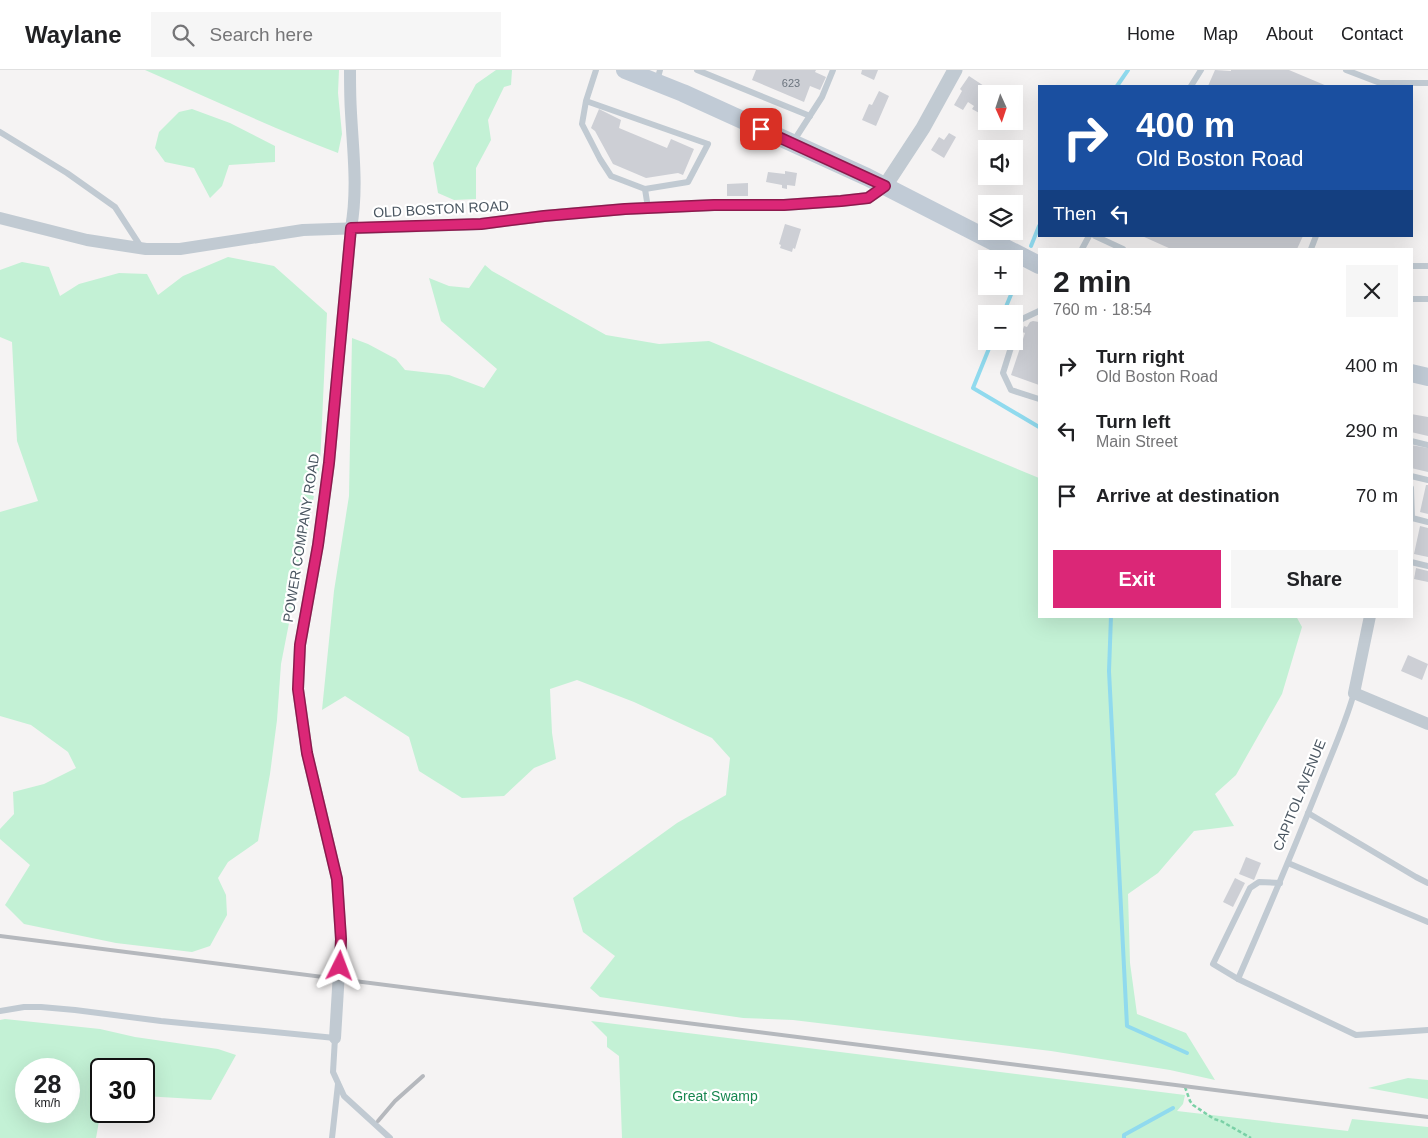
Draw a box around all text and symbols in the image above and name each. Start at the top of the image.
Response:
search box [151,12,501,57]
text: Waylane [25,21,121,48]
icon: search [169,21,197,49]
text: Search here [209,24,313,45]
text: Home [1127,24,1175,44]
text: Map [1203,24,1238,44]
text: About [1266,24,1313,44]
text: Contact [1341,24,1403,44]
house number: 623 [782,77,800,89]
north arrow [978,85,1022,130]
map controls [978,85,1023,350]
icon: right [1053,105,1118,170]
text: 400 m [1136,105,1235,144]
pin [740,108,782,150]
icon: arrive [747,115,775,143]
button: sound [978,140,1023,185]
text: Old Boston Road [1136,146,1304,171]
button: layers [978,195,1023,240]
street label: OLD BOSTON ROAD [373,197,509,221]
icon: left [1106,200,1134,228]
text: Then [1053,203,1096,224]
button: + [978,250,1023,295]
text: 2 min [1053,265,1131,298]
button: close [1346,265,1398,317]
text: 760 m · 18:54 [1053,301,1152,318]
button: − [978,305,1023,350]
text: Turn right [1096,346,1184,367]
icon: right [1053,352,1081,380]
text: 400 m [1345,355,1398,376]
text: Old Boston Road [1096,368,1218,385]
text: Turn left [1096,411,1171,432]
icon: left [1053,417,1081,445]
text: 290 m [1345,420,1398,441]
text: Main Street [1096,433,1178,450]
street label: POWER COMPANY ROAD [280,452,322,624]
icon: arrive [1053,482,1081,510]
text: Arrive at destination [1096,485,1280,506]
text: 70 m [1356,485,1398,506]
button: Exit [1053,550,1221,608]
button: Share [1231,550,1398,608]
street label: CAPITOL AVENUE [1269,737,1329,853]
position arrow [313,939,365,991]
speed limit sign: 30 [90,1058,155,1123]
text: 28 [34,1070,61,1098]
park label: Great Swamp [672,1088,758,1104]
text: km/h [34,1096,61,1110]

